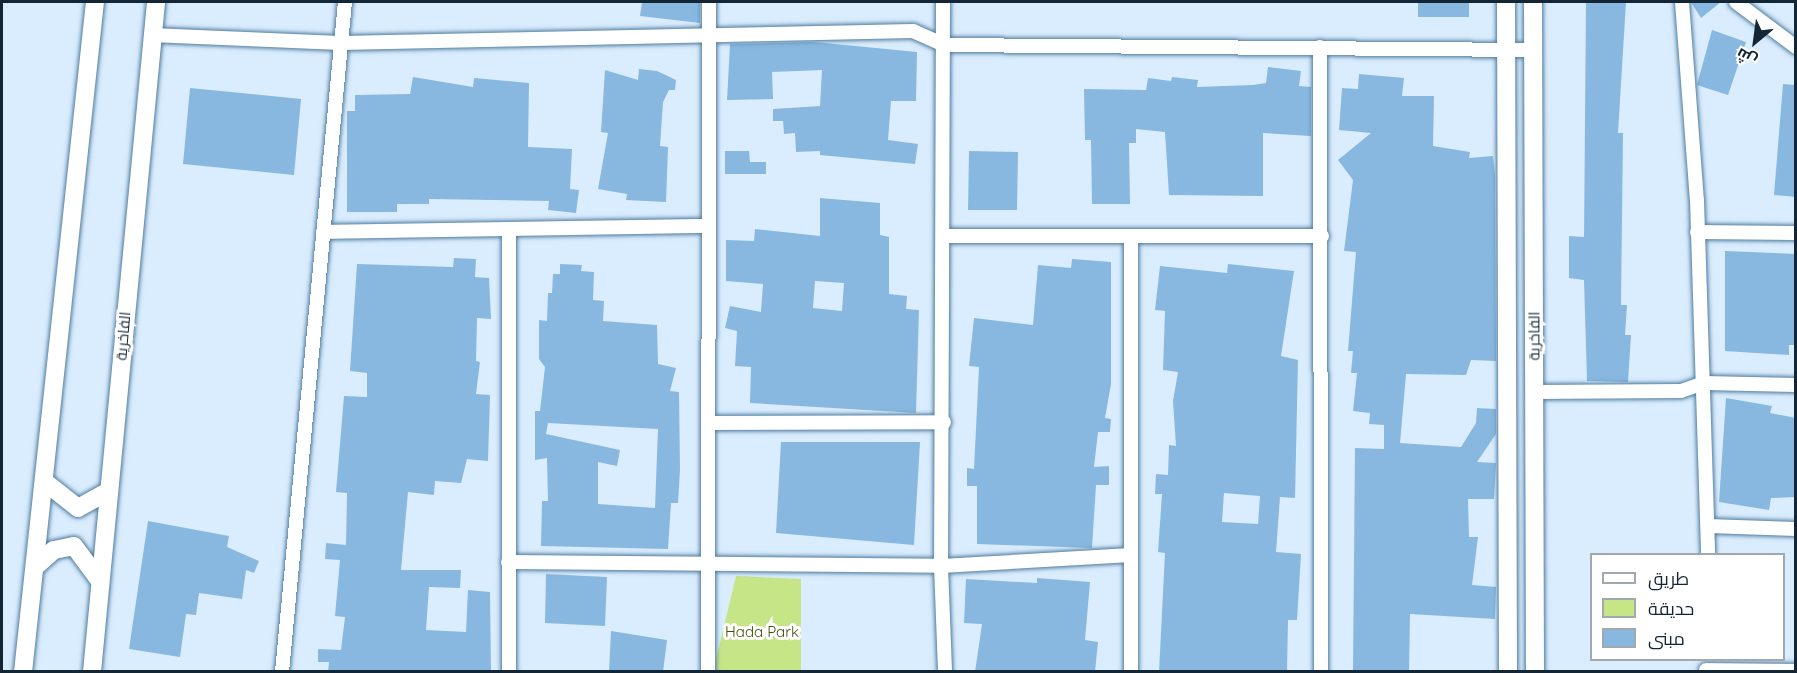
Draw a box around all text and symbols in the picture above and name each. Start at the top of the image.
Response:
north arrow [1725,12,1785,72]
text: ش [1732,44,1760,71]
street label: الفاخرية [112,311,134,361]
street label: الفاخرية [1525,312,1543,360]
legend [1590,553,1785,661]
text: طريق [1648,567,1689,590]
text: حديقة [1648,597,1694,620]
park label: Hada Park [725,623,799,641]
text: مبنى [1648,627,1685,650]

